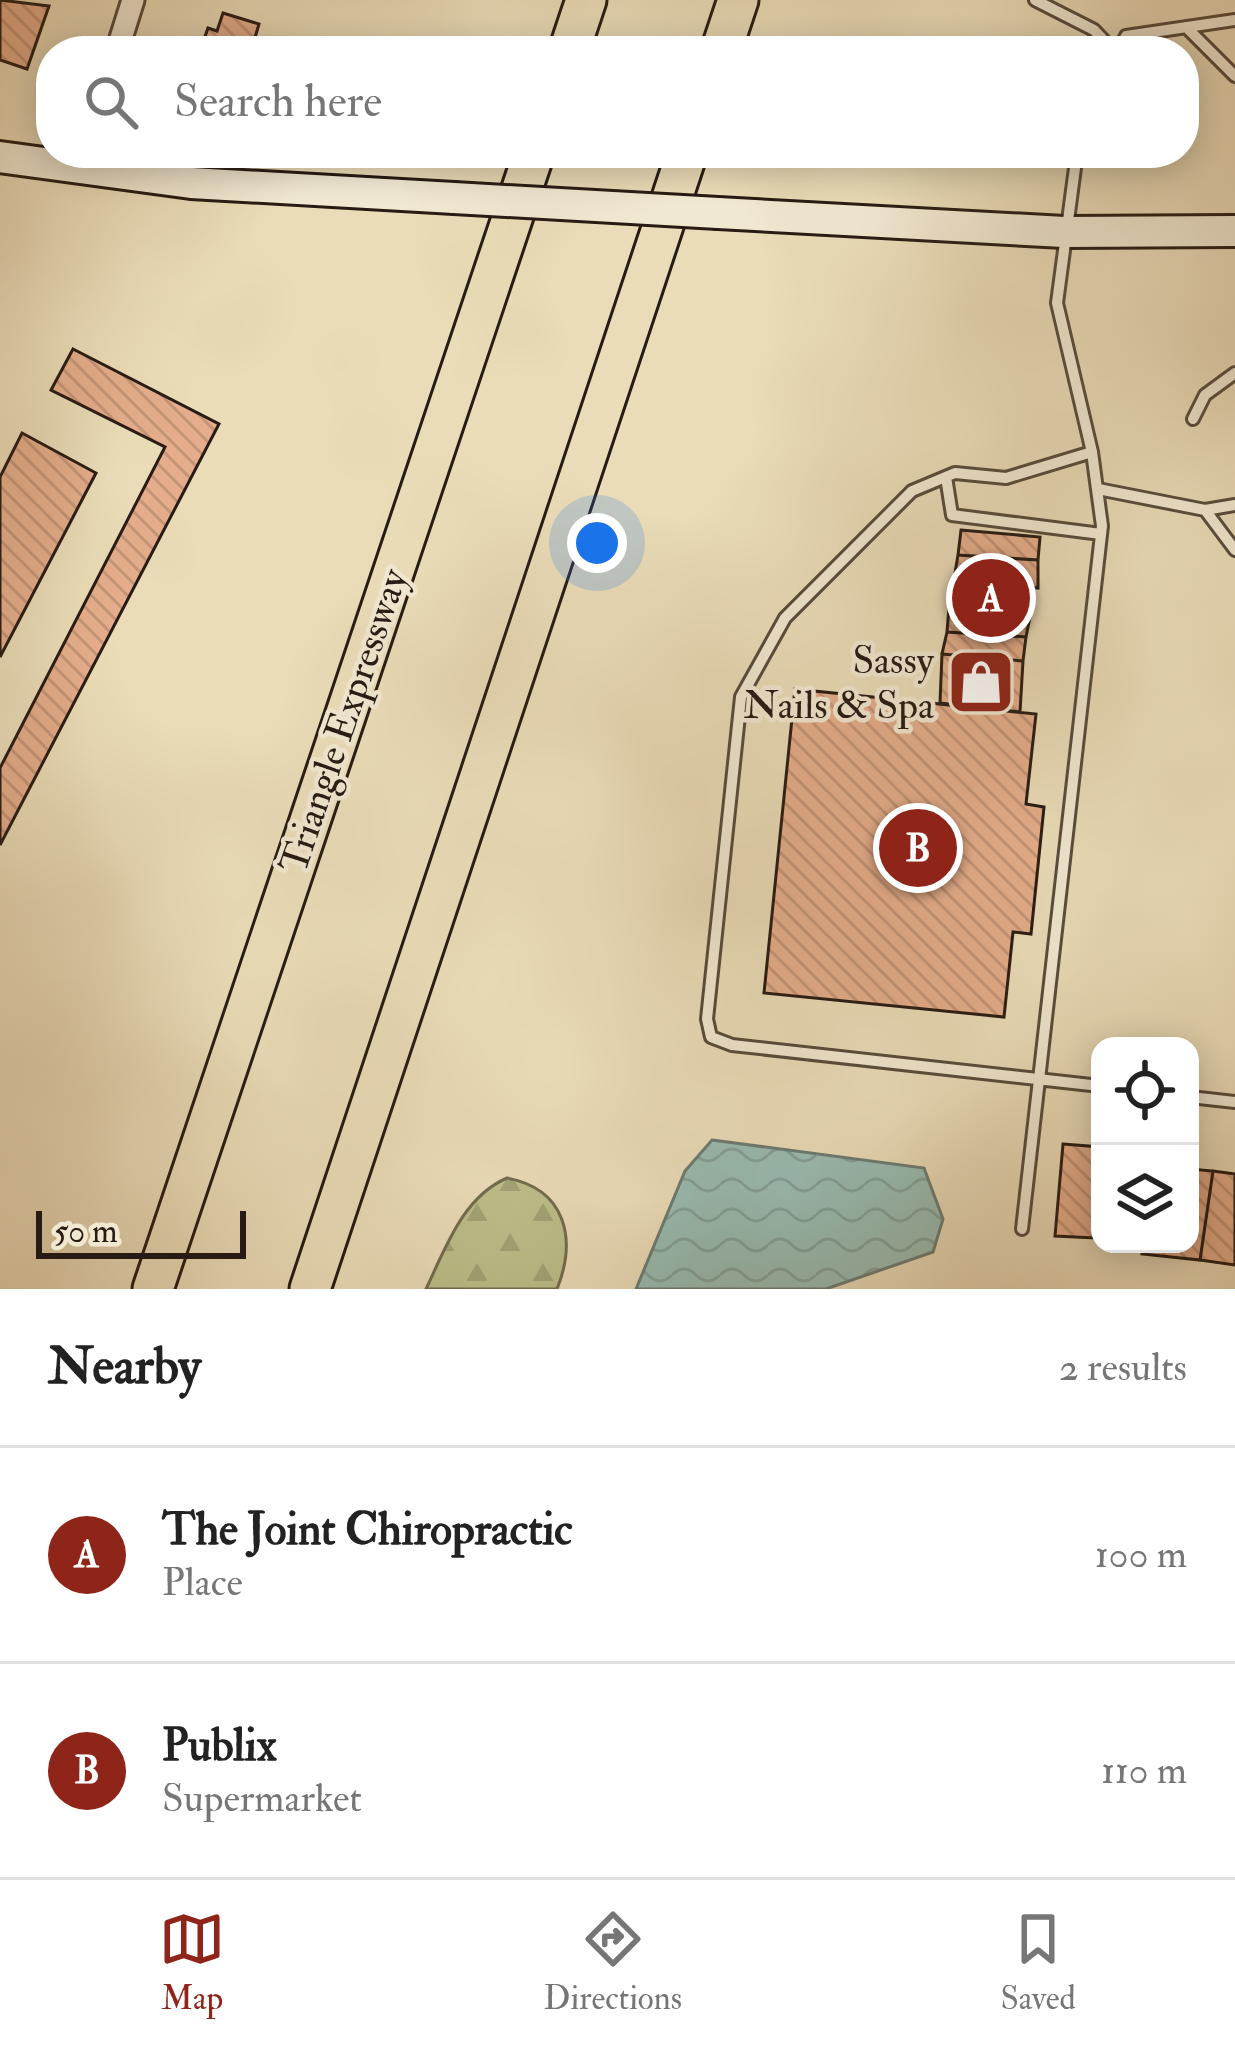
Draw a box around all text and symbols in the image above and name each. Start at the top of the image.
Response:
search box [36,36,1199,168]
icon: search [78,69,144,135]
text: Search here [174,74,382,130]
your location [567,513,627,573]
pin: A [952,553,1030,643]
street label: Triangle Expressway [269,562,419,880]
place label: Sassy Nails & Spa [744,636,935,730]
shop icon: Sassy Nails & Spa [946,647,1016,717]
pin: B [879,803,957,893]
map controls [1091,1037,1199,1253]
button: locate [1091,1037,1199,1145]
button: layers [1091,1145,1199,1253]
scale bar [36,1205,246,1258]
text: 50 m [54,1211,118,1252]
text: Nearby [48,1335,201,1399]
text: 2 results [1059,1343,1187,1392]
text: The Joint Chiropractic [162,1502,572,1558]
text: A [75,1530,99,1579]
text: 100 m [1095,1530,1187,1579]
text: Place [162,1558,243,1607]
text: Publix [162,1718,277,1774]
text: B [74,1746,100,1795]
text: 110 m [1101,1746,1187,1795]
text: Supermarket [162,1774,362,1823]
tab: Map [159,1906,225,2019]
tab: Directions [544,1906,682,2019]
tab: Saved [1000,1906,1076,2019]

